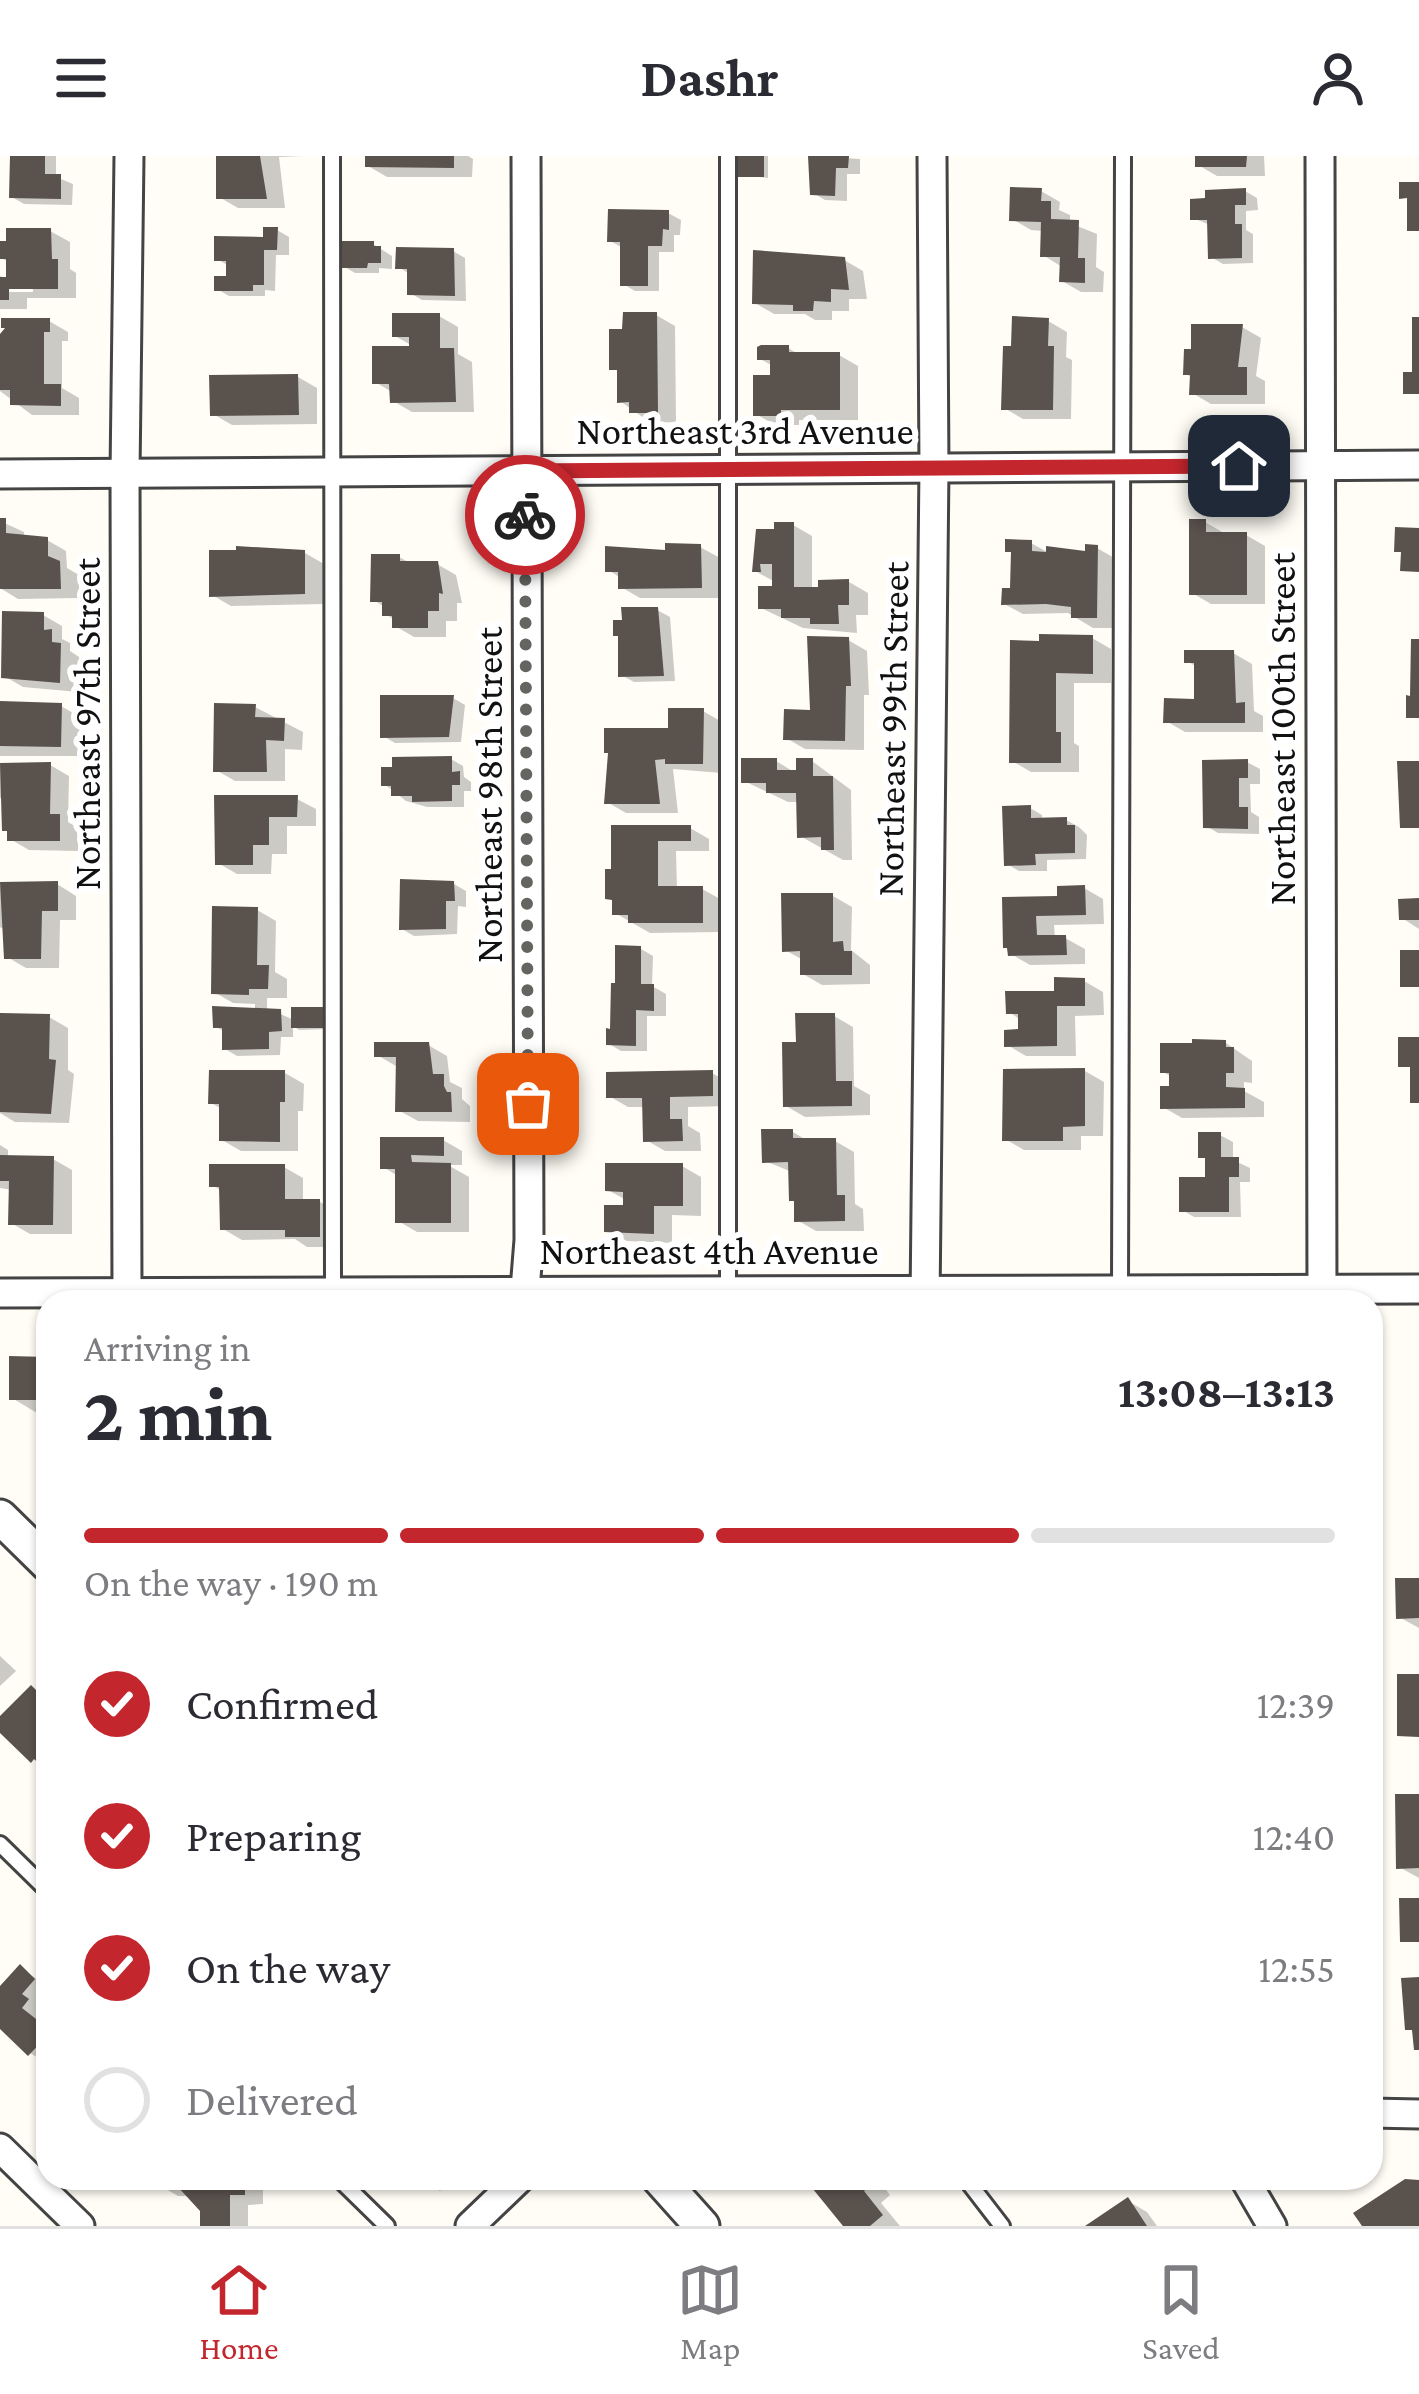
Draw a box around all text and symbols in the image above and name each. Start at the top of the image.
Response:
icon: menu [48,45,114,111]
icon: person [1305,45,1371,111]
text: Dashr [640,48,779,108]
street label: Northeast 3rd Avenue [576,409,914,452]
pin [1188,415,1290,517]
icon: home [1206,433,1272,499]
courier [465,455,585,575]
icon: bike [492,482,558,548]
street label: Northeast 100th Street [1260,552,1303,905]
street label: Northeast 97th Street [65,557,108,890]
street label: Northeast 99th Street [868,560,916,897]
street label: Northeast 98th Street [467,626,510,963]
pin [477,1053,579,1155]
icon: bag [495,1071,561,1137]
street label: Northeast 4th Avenue [539,1229,879,1272]
text: Arriving in [84,1326,251,1369]
text: 13:08–13:13 [1118,1367,1335,1417]
text: 2 min [84,1370,272,1457]
text: On the way · 190 m [84,1561,378,1604]
icon: check [84,1671,150,1737]
text: Confirmed [186,1679,378,1729]
text: 12:39 [1256,1683,1335,1726]
icon: check [84,1803,150,1869]
text: Preparing [186,1811,362,1861]
text: 12:40 [1253,1815,1335,1858]
icon: check [84,1935,150,2001]
text: On the way [186,1943,390,1993]
text: 12:55 [1258,1947,1335,1990]
text: Delivered [186,2075,358,2125]
tab: Home [199,2257,278,2366]
tab: Map [677,2257,743,2366]
tab: Saved [1142,2257,1220,2366]

